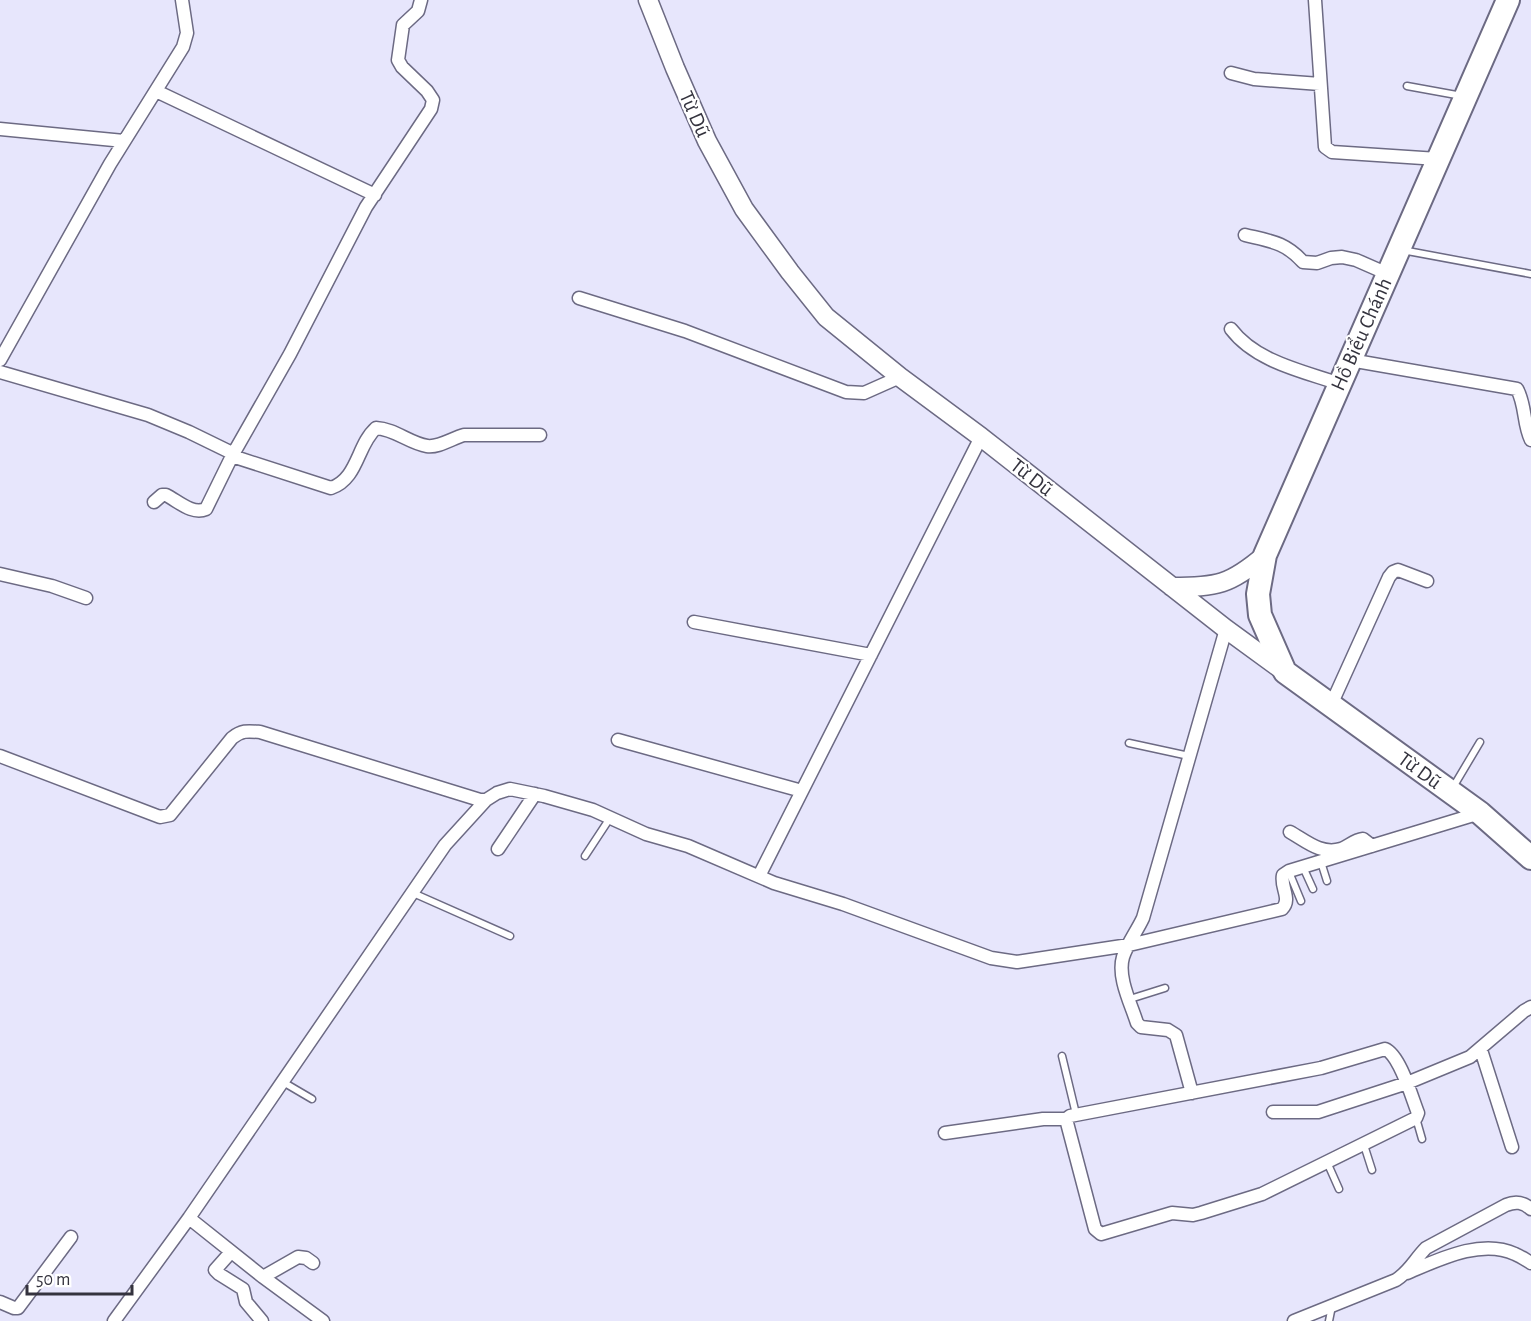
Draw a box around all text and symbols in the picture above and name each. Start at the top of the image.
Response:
street label: Từ Dũ [675,88,714,141]
street label: Hồ Biểu Chánh [1326,274,1396,394]
street label: Từ Dũ [1006,454,1057,501]
street label: Từ Dũ [1394,748,1445,793]
scale bar [27,1258,132,1296]
text: 50 m [36,1271,70,1289]

